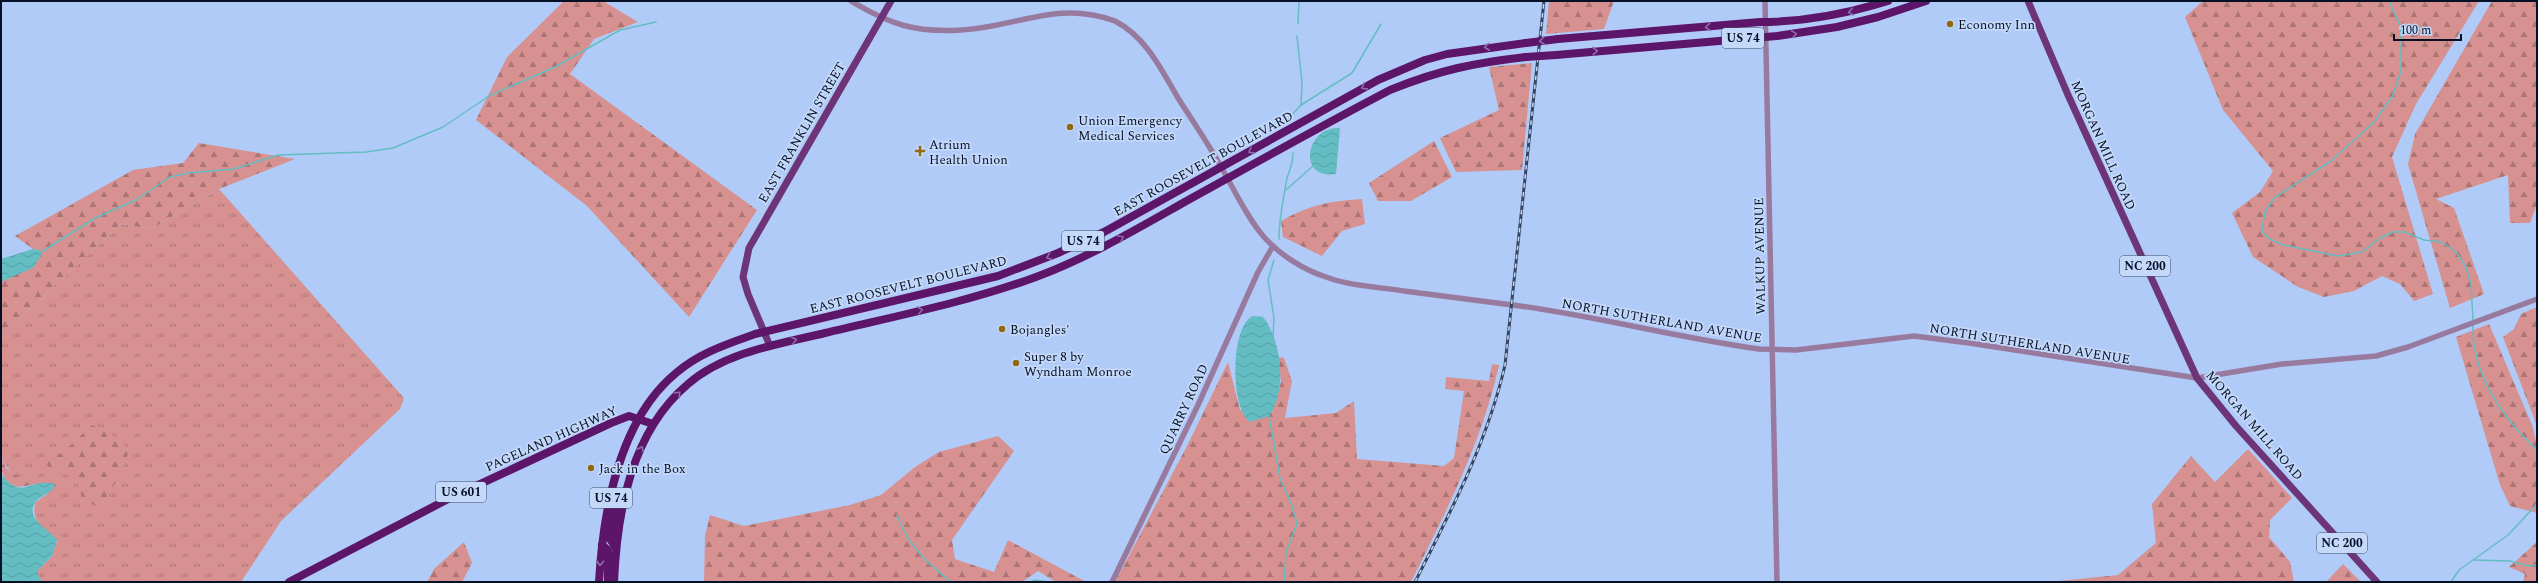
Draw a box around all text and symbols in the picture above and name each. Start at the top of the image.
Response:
one-way arrow [1848,7,1854,15]
place label: Economy Inn [1958,15,2035,35]
scale bar [2394,16,2461,42]
marker: Economy Inn [1945,19,1955,29]
text: 100 m [2400,21,2431,40]
one-way arrow [1705,23,1711,32]
road number: US 74 [1722,28,1764,48]
one-way arrow [1791,30,1797,39]
one-way arrow [1539,36,1545,45]
one-way arrow [1484,42,1490,51]
one-way arrow [1591,47,1598,56]
street label: EAST FRANKLIN STREET [753,58,851,207]
street label: MORGAN MILL ROAD [2065,77,2141,214]
one-way arrow [1361,83,1368,90]
street label: EAST ROOSEVELT BOULEVARD [1110,106,1297,222]
place label: Union Emergency Medical Services [1078,111,1183,146]
marker: Union Emergency Medical Services [1065,122,1075,132]
place label: Atrium Health Union [929,135,1008,170]
marker: Atrium Health Union [914,145,926,157]
one-way arrow [1248,147,1255,154]
street label: WALKUP AVENUE [1749,197,1771,315]
road number: US 74 [1062,231,1104,251]
one-way arrow [1117,235,1124,242]
street label: EAST ROOSEVELT BOULEVARD [808,251,1009,319]
one-way arrow [1046,252,1053,260]
road number: NC 200 [2120,256,2170,276]
street label: NORTH SUTHERLAND AVENUE [1560,294,1763,348]
one-way arrow [917,306,924,314]
street label: NORTH SUTHERLAND AVENUE [1928,318,2132,370]
place label: Bojangles' [1010,320,1070,340]
marker: Bojangles' [997,324,1007,334]
one-way arrow [791,337,797,345]
place label: Super 8 by Wyndham Monroe [1024,347,1132,382]
marker: Super 8 by Wyndham Monroe [1011,358,1021,368]
street label: QUARRY ROAD [1154,361,1214,458]
street label: MORGAN MILL ROAD [2201,366,2308,485]
one-way arrow [673,391,681,399]
street label: PAGELAND HIGHWAY [482,401,621,477]
one-way arrow [636,445,644,453]
place label: Jack in the Box [599,459,686,479]
marker: Jack in the Box [586,463,596,473]
road number: US 601 [436,482,486,502]
road number: US 74 [590,488,632,508]
road number: NC 200 [2317,533,2367,553]
one-way arrow [595,560,604,566]

